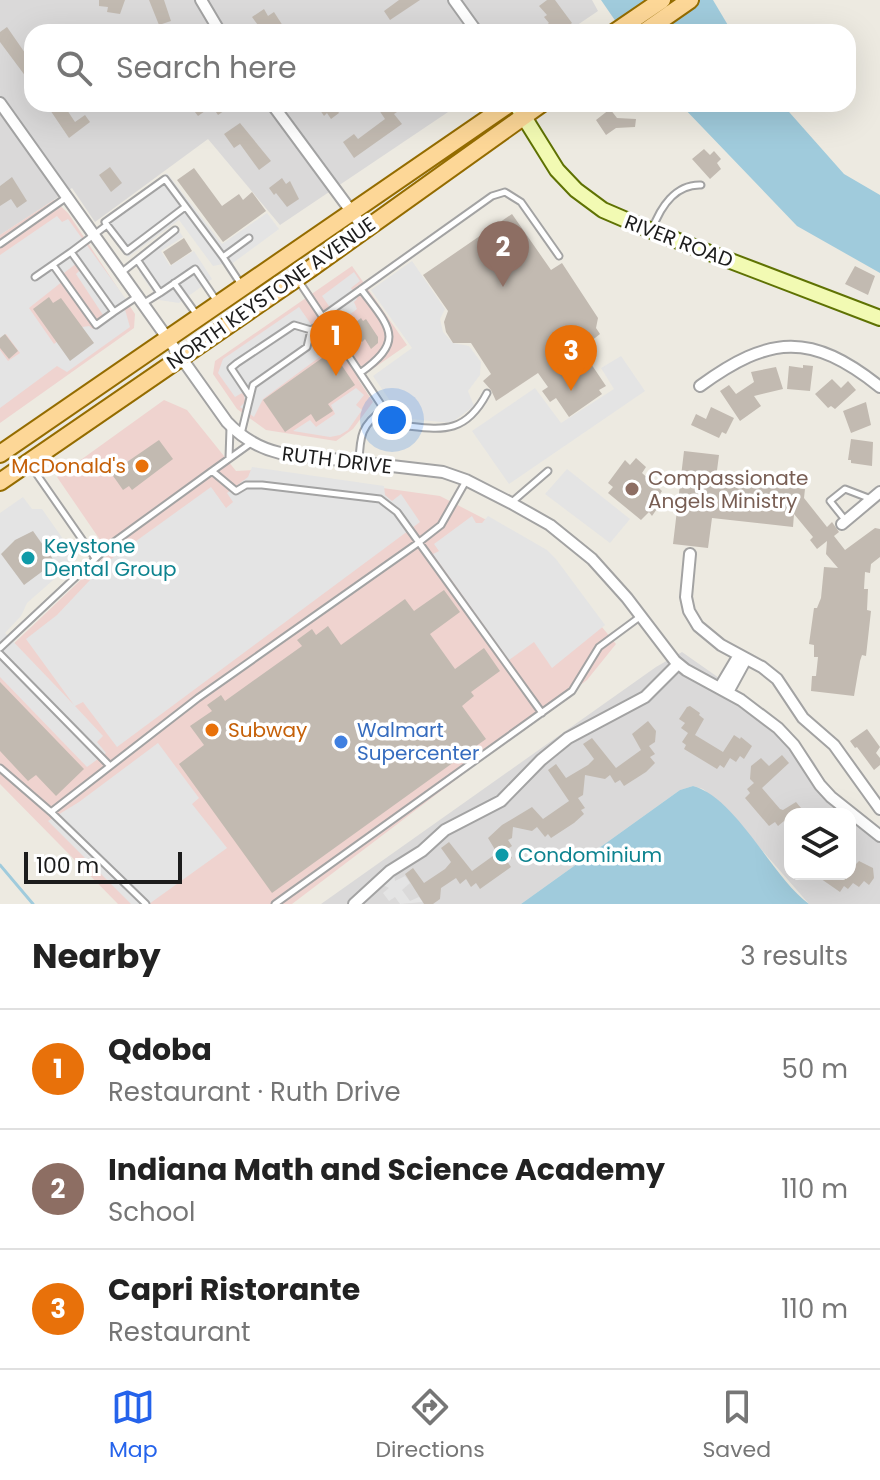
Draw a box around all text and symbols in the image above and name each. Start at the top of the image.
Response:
search box [24,24,856,112]
icon: search [52,46,96,90]
text: Search here [116,46,297,89]
street label: RIVER ROAD [621,208,737,274]
street label: NORTH KEYSTONE AVENUE [161,210,381,376]
pin: 2 [477,221,529,287]
pin: 1 [310,310,362,376]
pin: 3 [545,325,597,391]
your location [372,400,412,440]
street label: RUTH DRIVE [280,439,394,481]
place label: McDonald's [11,452,126,480]
marker: McDonald's [133,457,151,475]
place label: Compassionate Angels Ministry [648,464,808,515]
marker: Compassionate Angels Ministry [623,480,641,498]
place label: Keystone Dental Group [44,532,177,583]
marker: Keystone Dental Group [19,549,37,567]
place label: Subway [228,716,307,744]
place label: Walmart Supercenter [357,716,479,767]
marker: Subway [203,721,221,739]
marker: Walmart Supercenter [332,733,350,751]
map controls [784,808,856,880]
button: layers [784,808,856,880]
place label: Condominium [518,841,662,869]
marker: Condominium [493,846,511,864]
scale bar [24,848,182,884]
text: 100 m [36,850,99,881]
text: Nearby [32,932,161,980]
text: 3 results [740,938,848,974]
text: Qdoba [108,1028,212,1071]
text: 1 [53,1051,63,1087]
text: 50 m [782,1051,848,1087]
text: Restaurant · Ruth Drive [108,1074,401,1110]
text: Indiana Math and Science Academy [108,1148,665,1191]
text: 2 [51,1171,65,1207]
text: 110 m [781,1171,848,1207]
text: School [108,1194,195,1230]
text: Capri Ristorante [108,1268,360,1311]
text: 3 [50,1291,66,1327]
text: 110 m [781,1291,848,1327]
text: Restaurant [108,1314,251,1350]
tab: Map [109,1385,158,1466]
tab: Directions [375,1385,485,1466]
tab: Saved [702,1385,771,1466]

